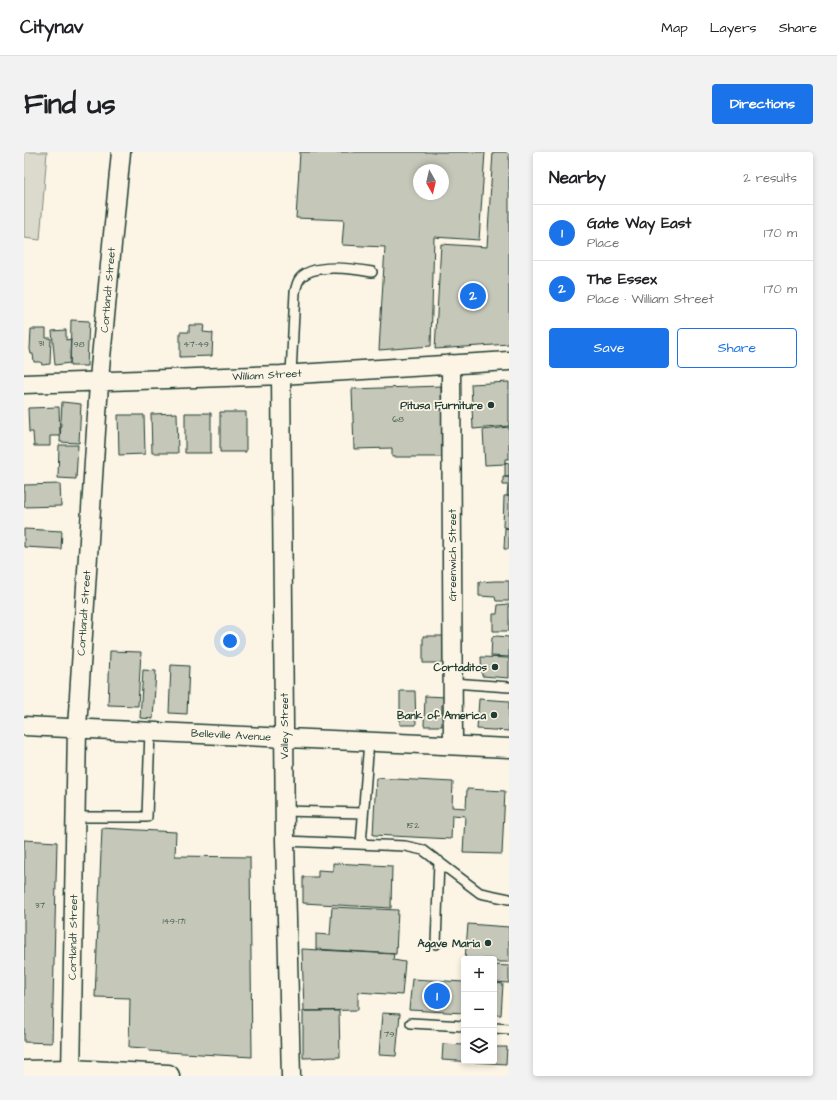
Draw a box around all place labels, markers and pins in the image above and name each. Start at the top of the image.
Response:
pin: 2 [460,281,486,311]
place label: Pitusa Furniture [400,398,483,413]
marker: Pitusa Furniture [486,400,496,410]
place label: Cortaditos [433,660,487,675]
marker: Cortaditos [490,662,500,672]
place label: Bank of America [397,708,486,723]
marker: Bank of America [489,710,499,720]
place label: Agave Maria [418,936,480,953]
marker: Agave Maria [483,938,493,948]
pin: 1 [424,981,450,1011]

